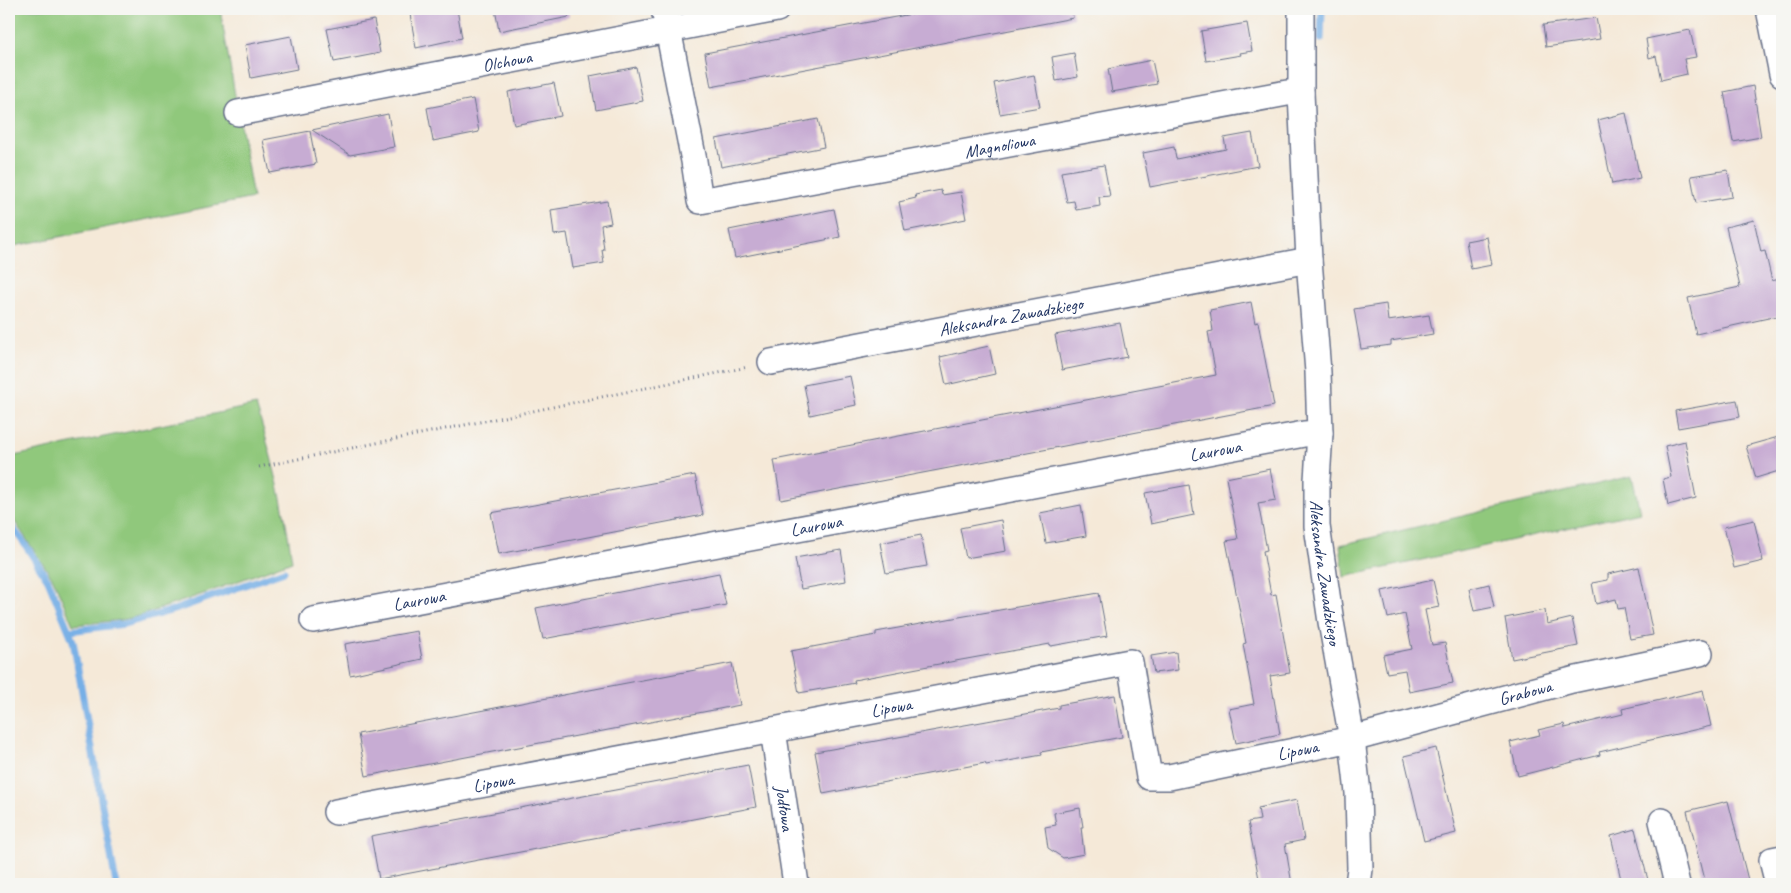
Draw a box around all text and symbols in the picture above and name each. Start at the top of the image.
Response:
street label: Olchowa [481,45,535,77]
street label: Magnoliowa [963,128,1038,163]
street label: Aleksandra Zawadzkiego [937,292,1086,341]
street label: Laurowa [1188,435,1244,466]
street label: Aleksandra Zawadzkiego [1306,500,1346,648]
street label: Laurowa [789,510,845,541]
street label: Laurowa [391,584,448,616]
street label: Grabowa [1496,674,1556,710]
street label: Lipowa [869,693,915,722]
street label: Lipowa [1275,735,1322,765]
street label: Lipowa [471,768,517,797]
street label: Jodłowa [770,783,799,834]

